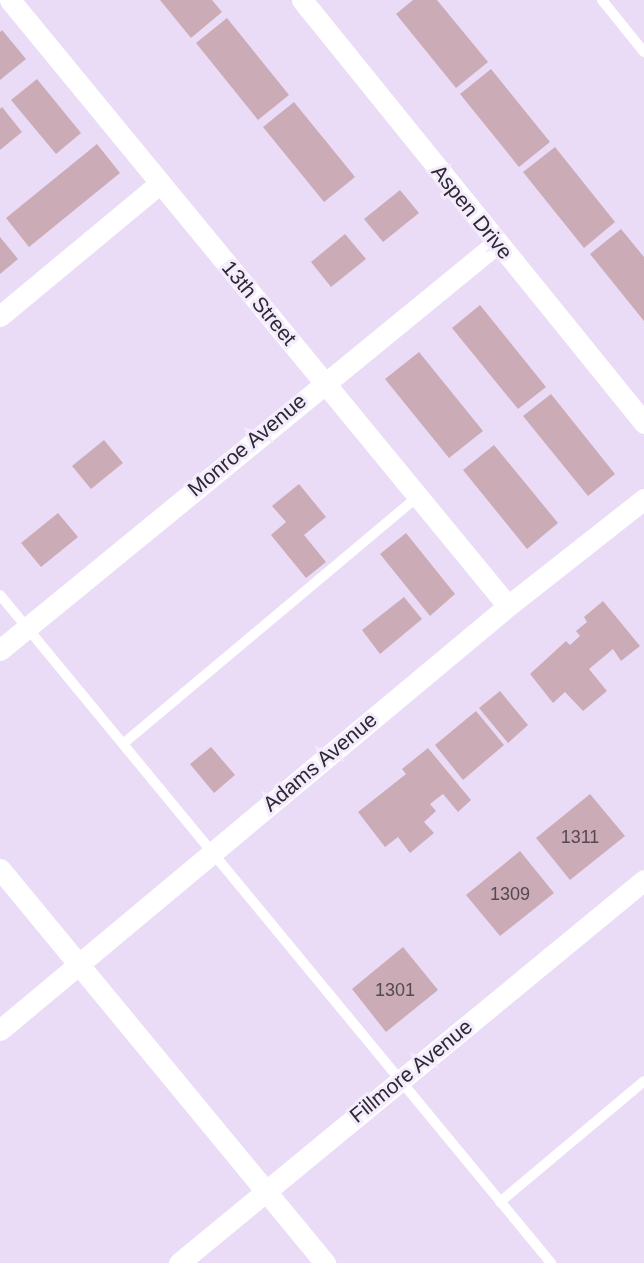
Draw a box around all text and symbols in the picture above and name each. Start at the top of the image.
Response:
street label: Aspen Drive [426,160,518,264]
street label: 13th Street [216,256,302,350]
street label: Monroe Avenue [182,388,312,502]
street label: Adams Avenue [257,707,383,817]
house number: 1311 [561,826,599,848]
house number: 1309 [490,883,530,905]
house number: 1301 [375,979,415,1001]
street label: Fillmore Avenue [344,1014,478,1128]

